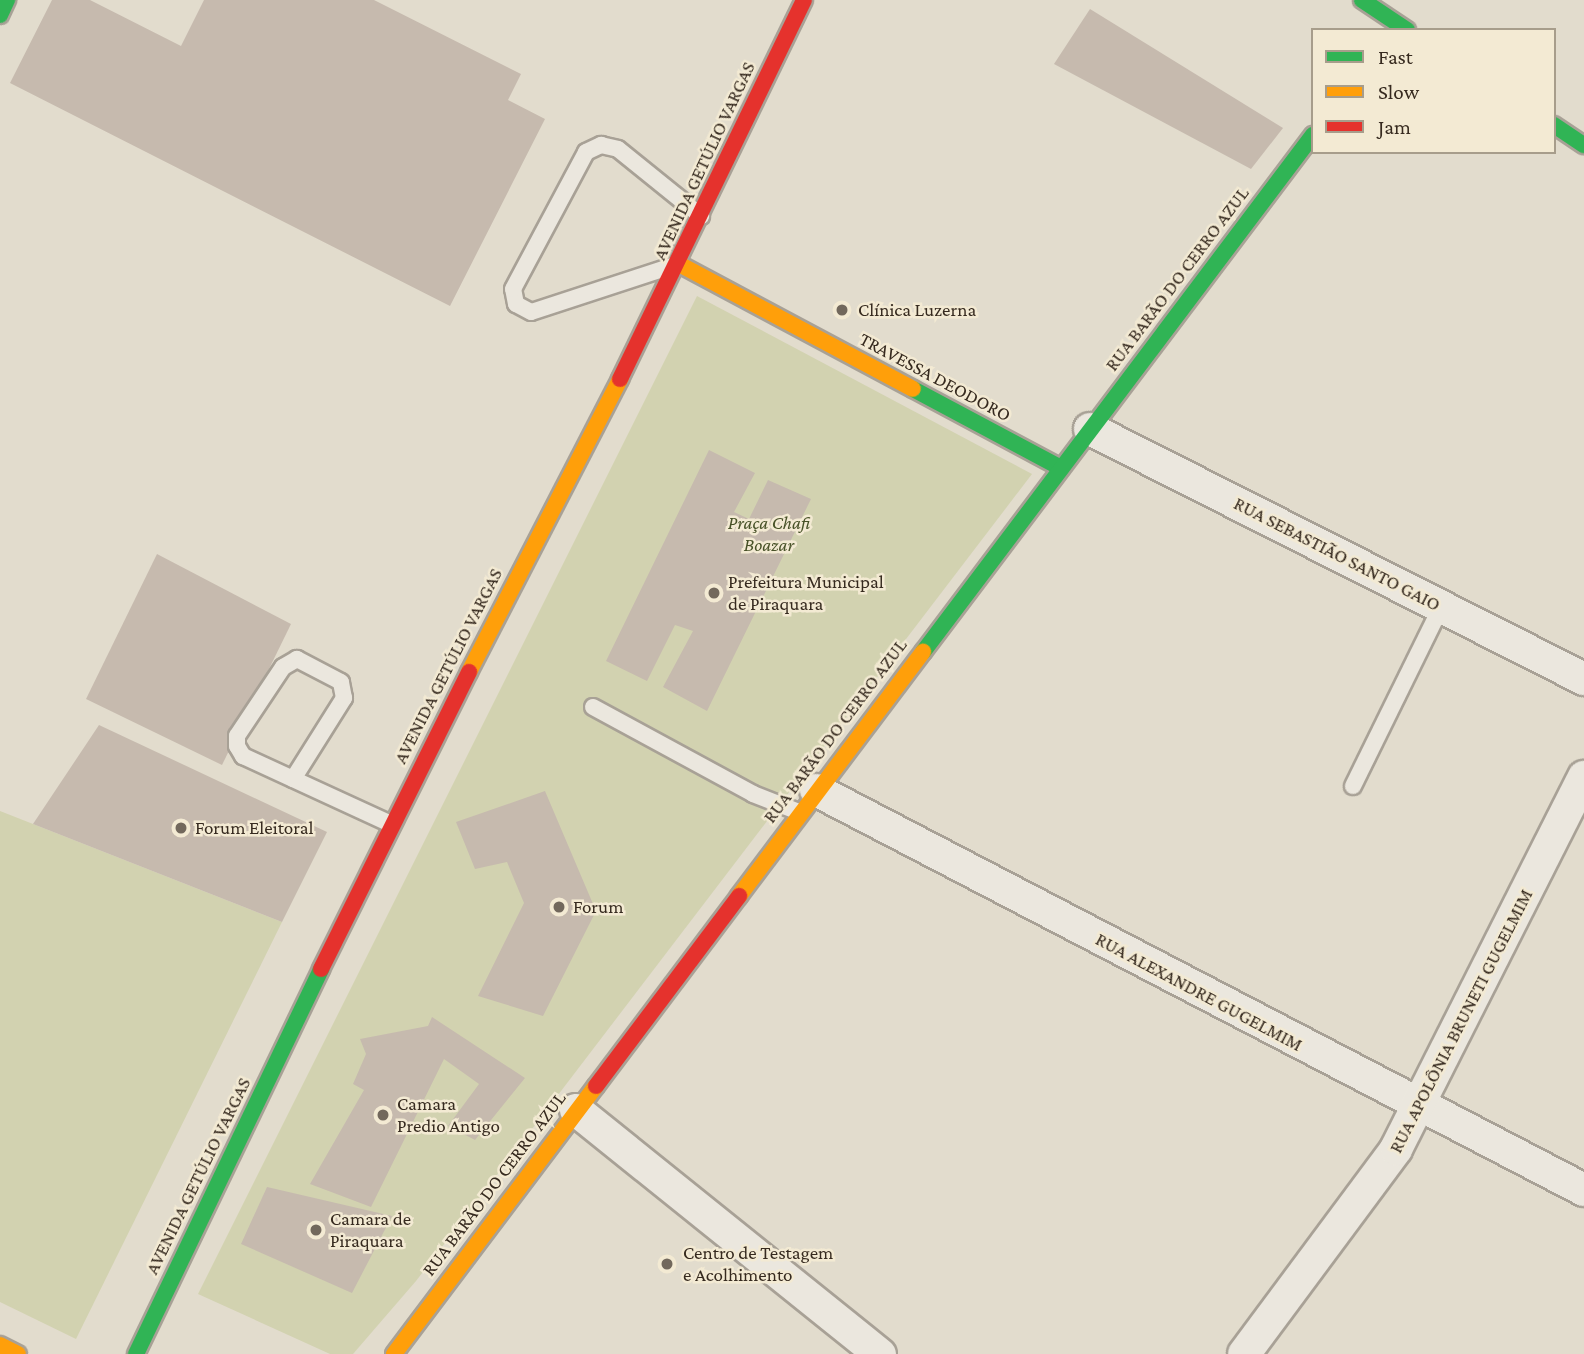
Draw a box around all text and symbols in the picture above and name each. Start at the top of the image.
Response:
legend [1311,28,1556,154]
text: Fast [1378,45,1413,69]
street label: AVENIDA GETÚLIO VARGAS [648,58,760,264]
text: Slow [1378,80,1419,104]
text: Jam [1378,115,1411,139]
street label: RUA BARÃO DO CERRO AZUL [1100,182,1254,376]
place label: Clínica Luzerna [858,299,976,321]
marker: Clínica Luzerna [832,300,852,320]
street label: TRAVESSA DEODORO [855,327,1015,427]
street label: RUA SEBASTIÃO SANTO GAIO [1230,492,1444,616]
park label: Praça Chafi Boazar [728,512,810,556]
street label: AVENIDA GETÚLIO VARGAS [389,565,507,767]
place label: Prefeitura Municipal de Piraquara [728,571,884,615]
marker: Prefeitura Municipal de Piraquara [706,585,722,601]
street label: RUA BARÃO DO CERRO AZUL [758,634,912,828]
place label: Forum Eleitoral [195,817,313,839]
marker: Forum Eleitoral [173,820,189,836]
street label: RUA APOLÔNIA BRUNETI GUGELMIM [1384,885,1538,1157]
place label: Forum [573,896,623,918]
marker: Forum [551,899,567,915]
street label: RUA ALEXANDRE GUGELMIM [1092,928,1306,1056]
street label: AVENIDA GETÚLIO VARGAS [140,1074,256,1278]
street label: RUA BARÃO DO CERRO AZUL [417,1087,571,1281]
place label: Camara Predio Antigo [397,1093,500,1137]
marker: Camara Predio Antigo [375,1107,391,1123]
place label: Camara de Piraquara [330,1208,411,1252]
marker: Camara de Piraquara [308,1222,324,1238]
place label: Centro de Testagem e Acolhimento [683,1242,833,1286]
marker: Centro de Testagem e Acolhimento [657,1254,677,1274]

